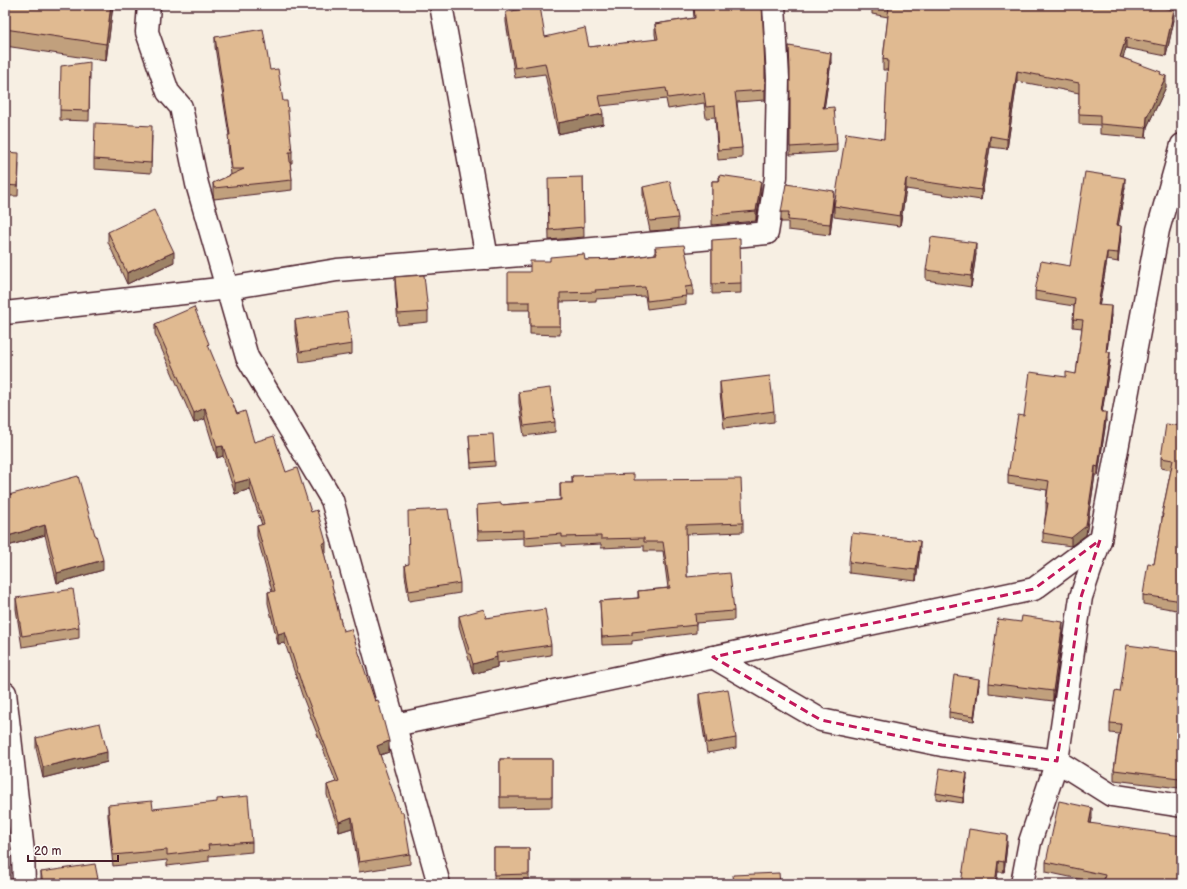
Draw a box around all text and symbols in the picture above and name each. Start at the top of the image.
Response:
scale bar [28,837,118,863]
text: 20 m [34,844,61,859]

